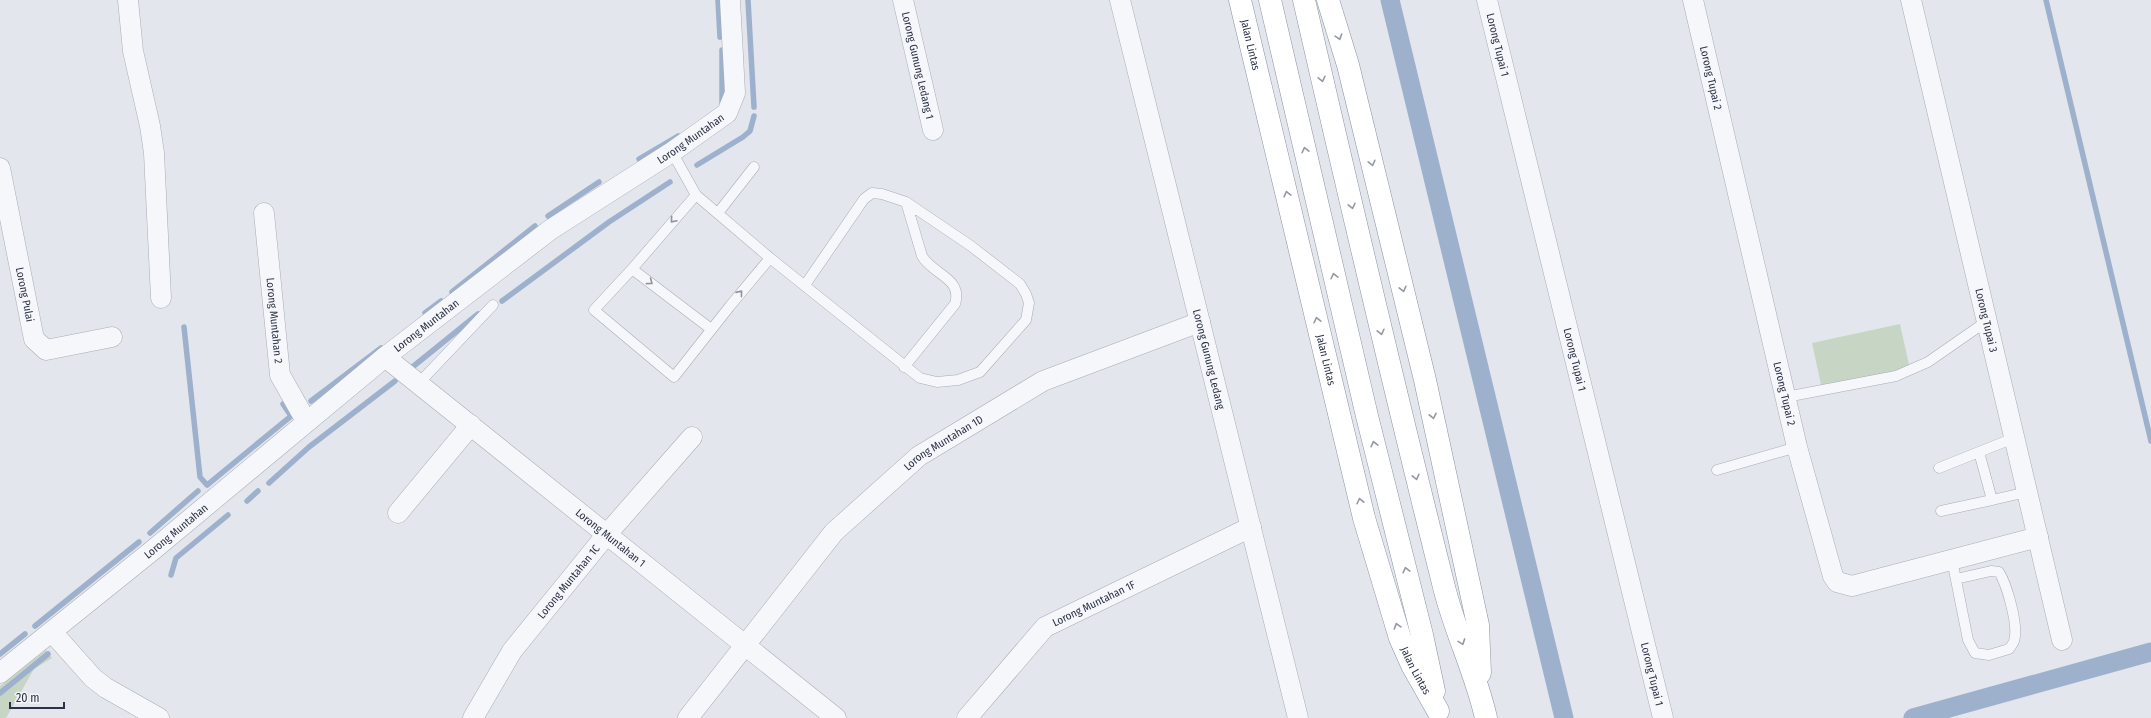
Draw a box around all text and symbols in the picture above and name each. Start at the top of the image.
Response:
street label: Lorong Gunung Ledang 1 [899,10,936,120]
street label: Lorong Tupai 1 [1483,12,1511,78]
street label: Jalan Lintas [1238,18,1263,72]
one-way arrow [1334,34,1343,41]
street label: Lorong Tupai 2 [1697,45,1724,111]
one-way arrow [1318,76,1326,82]
street label: Lorong Muntahan [655,111,727,167]
one-way arrow [1301,147,1309,153]
one-way arrow [1367,159,1376,166]
one-way arrow [1283,191,1292,198]
one-way arrow [1347,202,1355,209]
one-way arrow [671,215,678,223]
street label: Lorong Pulai [13,266,37,323]
one-way arrow [1331,273,1339,280]
street label: Lorong Muntahan 2 [263,277,285,364]
one-way arrow [645,277,652,284]
one-way arrow [1398,286,1406,293]
street label: Lorong Tupai 3 [1972,287,2000,354]
one-way arrow [735,291,742,298]
street label: Lorong Muntahan [391,297,462,355]
street label: Lorong Gunung Ledang [1190,308,1227,412]
one-way arrow [1314,317,1322,323]
street label: Lorong Tupai 1 [1561,327,1589,392]
one-way arrow [1377,329,1385,335]
street label: Jalan Lintas [1313,333,1338,387]
street label: Lorong Tupai 2 [1770,360,1798,427]
street label: Lorong Muntahan 1D [901,413,986,474]
one-way arrow [1428,413,1436,419]
one-way arrow [1370,441,1379,448]
one-way arrow [1412,474,1420,481]
one-way arrow [1357,498,1365,504]
street label: Lorong Muntahan [142,501,211,562]
street label: Lorong Muntahan 1 [573,506,648,570]
street label: Lorong Muntahan 1C [535,542,603,621]
one-way arrow [1402,567,1411,574]
street label: Lorong Muntahan 1F [1050,578,1138,629]
one-way arrow [1393,623,1402,630]
one-way arrow [1457,639,1465,646]
street label: Lorong Tupai 1 [1638,641,1666,707]
street label: Jalan Lintas [1398,645,1433,697]
scale bar [10,684,64,710]
text: 20 m [16,691,40,705]

